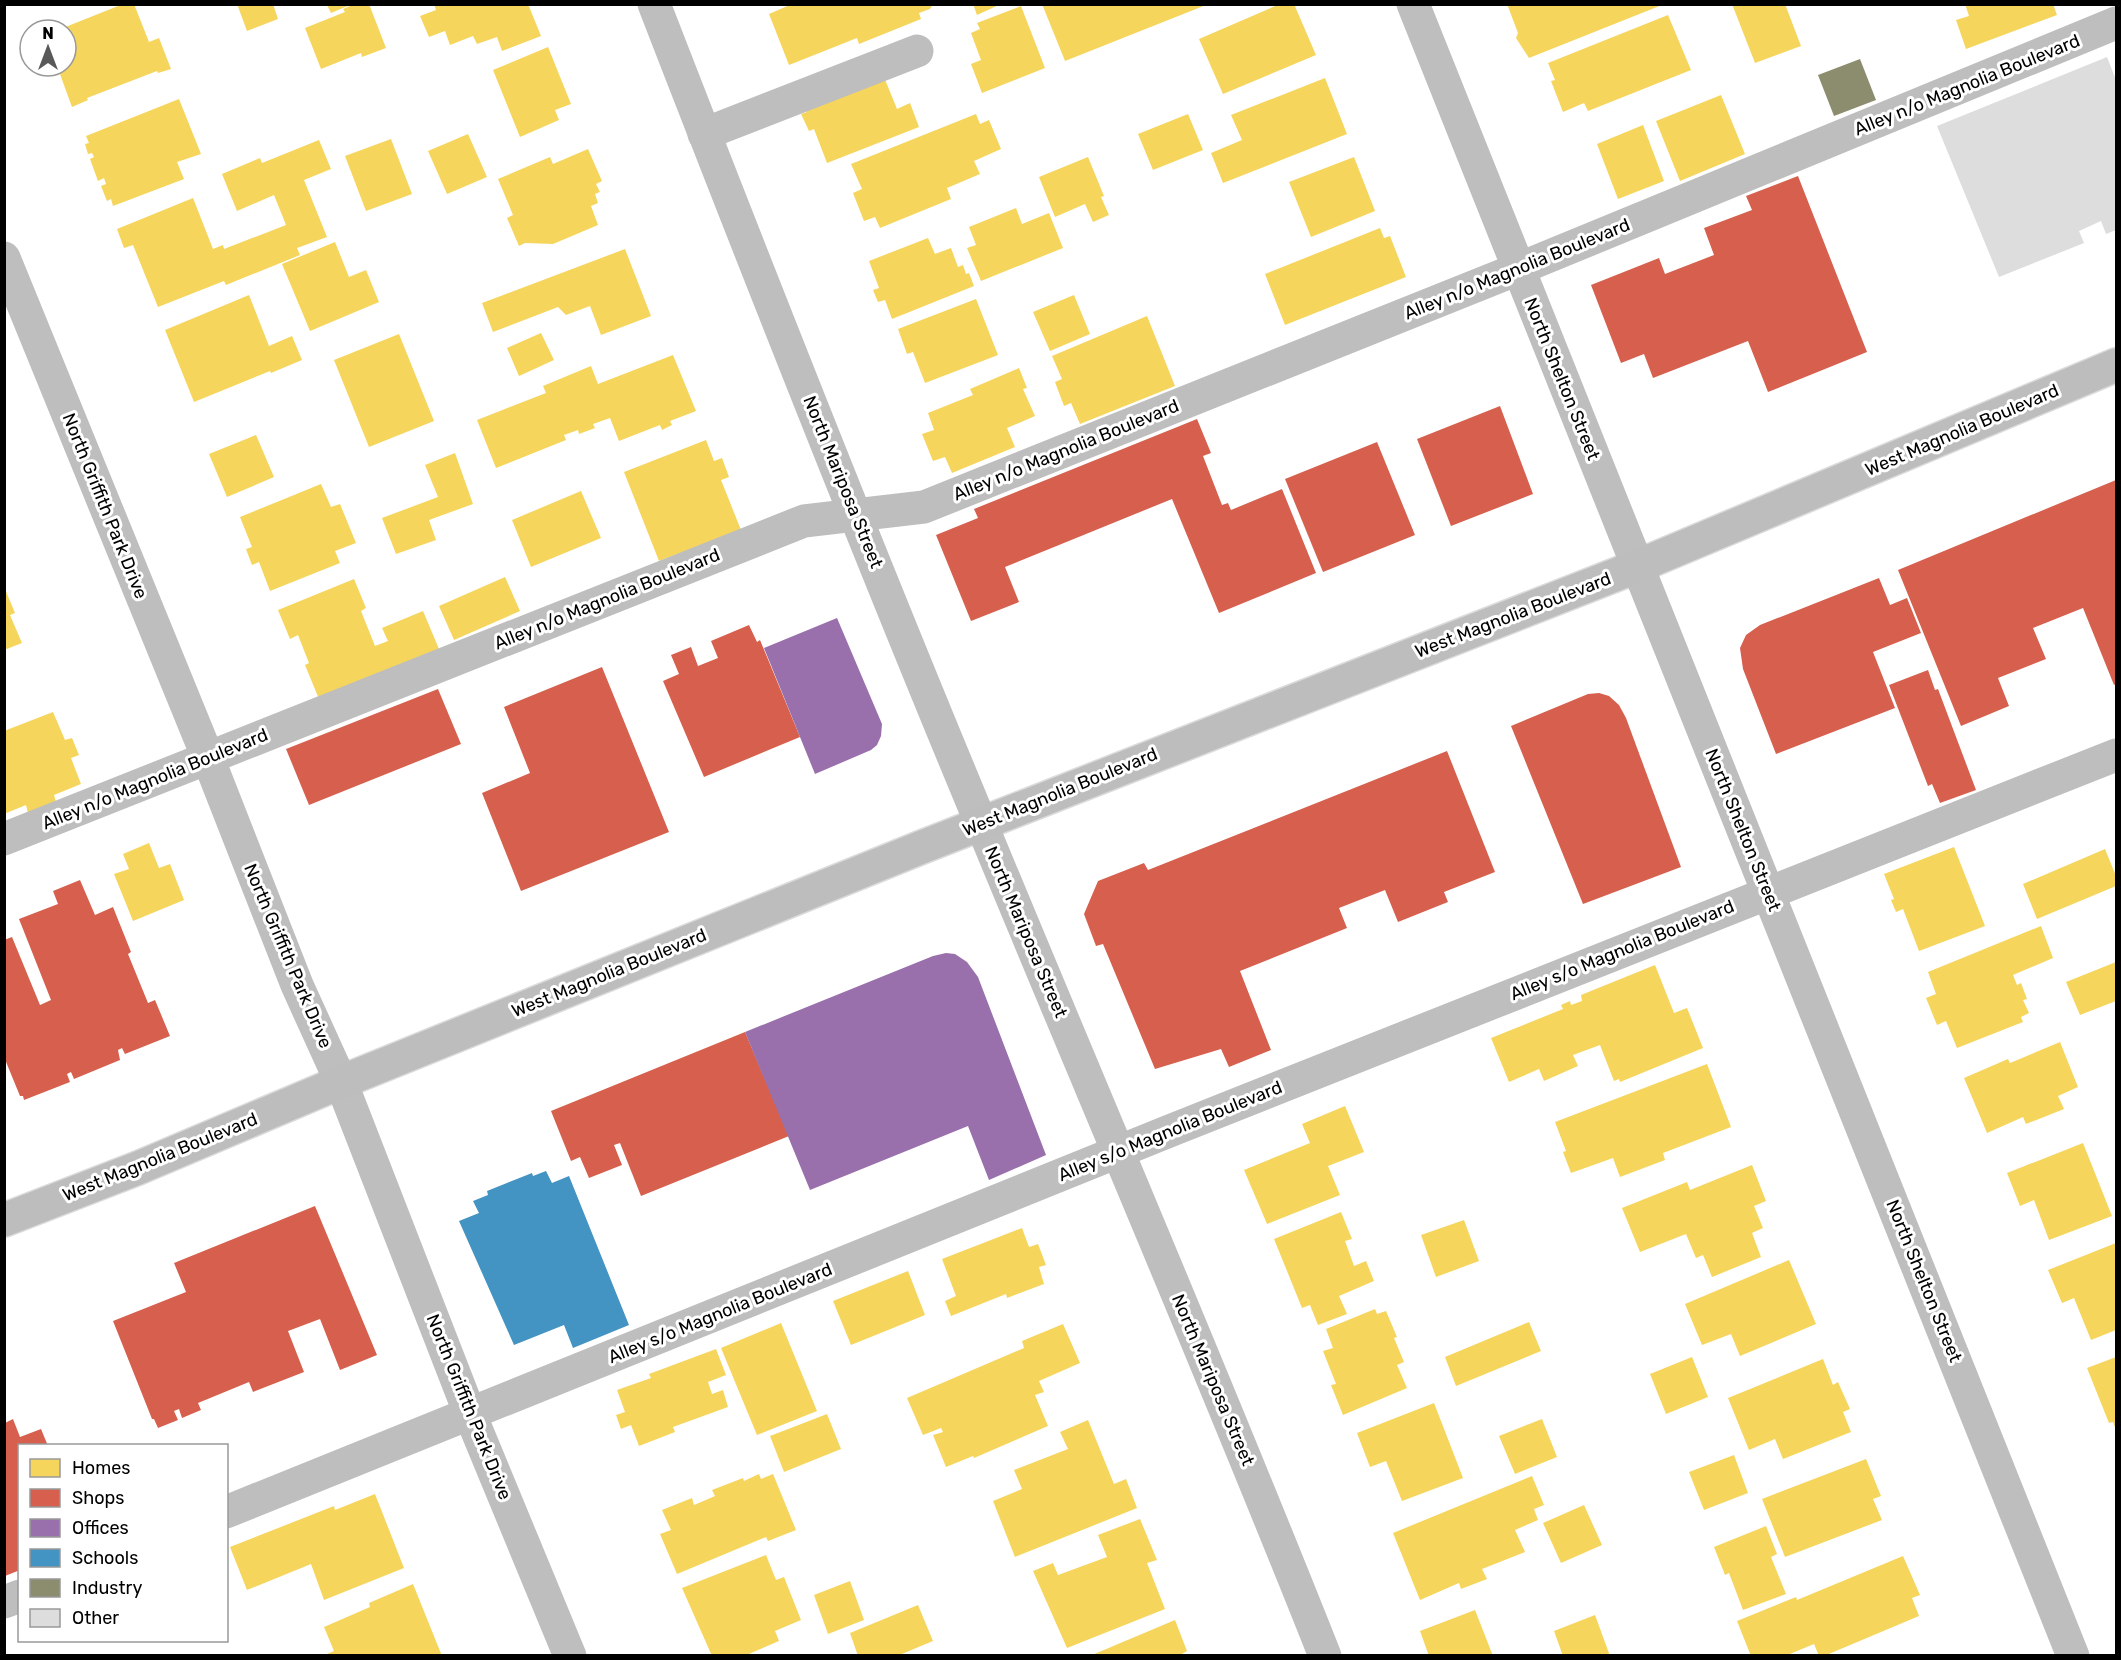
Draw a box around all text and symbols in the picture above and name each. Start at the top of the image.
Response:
north arrow [18,18,78,78]
text: N [42,24,54,43]
street label: Alley n/o Magnolia Boulevard [1851,30,2083,140]
street label: Alley n/o Magnolia Boulevard [1401,214,1633,324]
street label: North Shelton Street [1519,294,1605,464]
street label: West Magnolia Boulevard [1862,379,2062,481]
street label: North Mariposa Street [798,393,888,571]
street label: Alley n/o Magnolia Boulevard [950,395,1182,505]
street label: North Griffith Park Drive [58,410,152,602]
street label: Alley n/o Magnolia Boulevard [491,544,723,654]
street label: West Magnolia Boulevard [1412,567,1614,663]
street label: Alley n/o Magnolia Boulevard [39,724,271,834]
street label: West Magnolia Boulevard [959,743,1161,841]
street label: North Shelton Street [1700,745,1786,915]
street label: North Mariposa Street [980,843,1072,1021]
street label: North Griffith Park Drive [239,860,337,1052]
street label: Alley s/o Magnolia Boulevard [1507,895,1737,1005]
street label: West Magnolia Boulevard [508,924,710,1022]
street label: Alley s/o Magnolia Boulevard [1055,1076,1285,1186]
street label: West Magnolia Boulevard [59,1108,261,1206]
street label: North Shelton Street [1881,1196,1967,1366]
street label: Alley s/o Magnolia Boulevard [605,1258,835,1368]
street label: North Mariposa Street [1167,1291,1259,1469]
street label: North Griffith Park Drive [422,1311,516,1503]
legend [18,1444,228,1642]
text: Homes [72,1457,130,1479]
text: Shops [72,1487,124,1509]
text: Offices [72,1517,129,1539]
text: Schools [72,1547,138,1569]
text: Industry [72,1577,142,1599]
text: Other [72,1607,119,1629]

